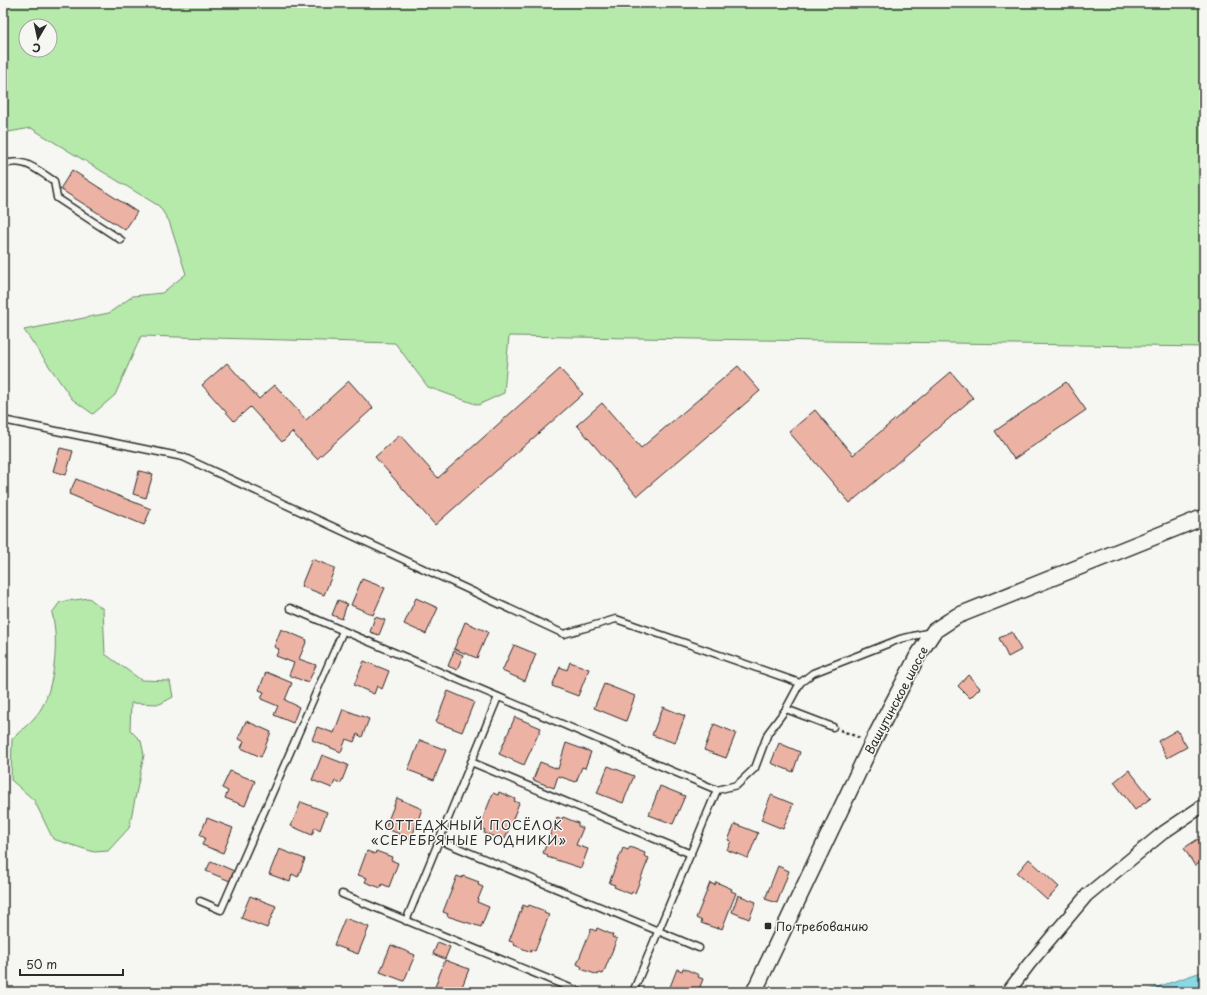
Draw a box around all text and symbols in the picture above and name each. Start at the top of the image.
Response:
north arrow [18,18,58,58]
text: С [31,39,42,57]
street label: Вашутинское шоссе [860,643,932,757]
district label: КОТТЕДЖНЫЙ ПОСЁЛОК «СЕРЕБРЯНЫЕ РОДНИКИ» [371,815,567,849]
place label: По требованию [776,917,868,935]
marker: По требованию [763,921,773,931]
scale bar [20,951,123,977]
text: 50 m [26,955,57,973]

